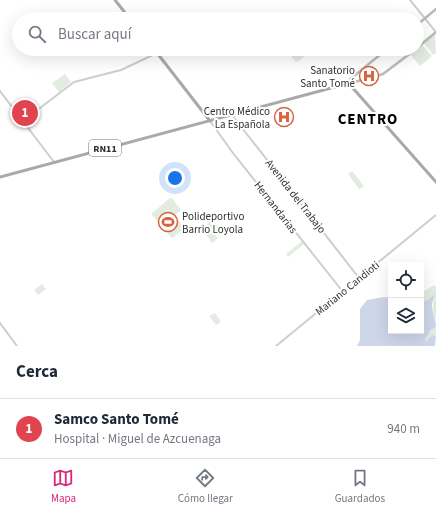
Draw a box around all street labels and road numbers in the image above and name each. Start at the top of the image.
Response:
road number: RN11 [89,140,121,156]
street label: Avenida del Trabajo [262,156,329,236]
street label: Hernandarias [250,178,301,237]
street label: Mariano Candioti [312,258,383,319]

